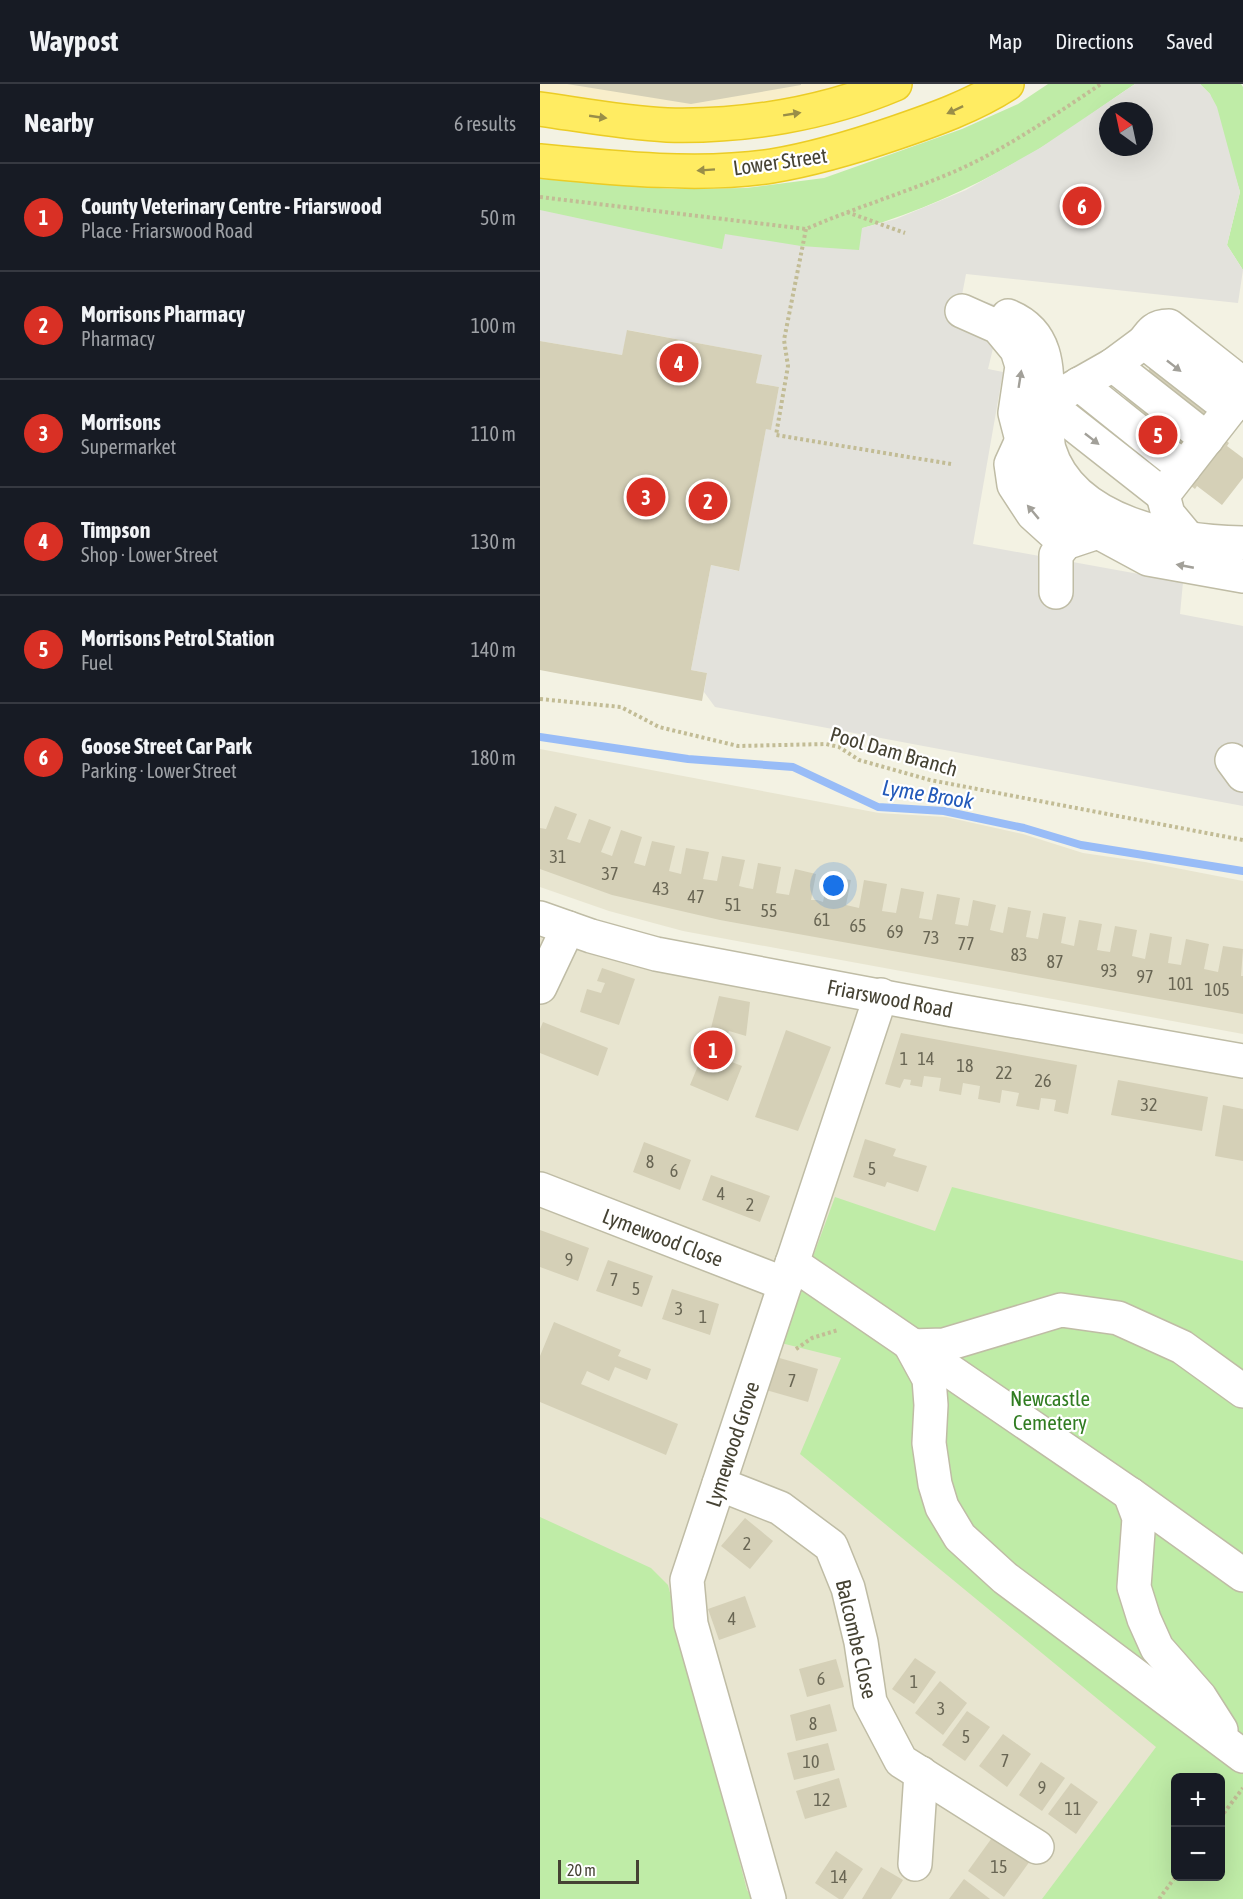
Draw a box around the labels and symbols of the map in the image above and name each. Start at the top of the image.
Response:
north arrow [1099,102,1153,156]
one-way arrow [946,105,964,115]
one-way arrow [782,109,801,118]
one-way arrow [589,112,608,122]
street label: Lower Street [731,143,829,179]
one-way arrow [697,166,716,175]
pin: 6 [1062,184,1102,228]
pin: 4 [660,340,698,386]
one-way arrow [1166,359,1181,371]
one-way arrow [1015,369,1024,388]
pin: 5 [1138,412,1178,458]
one-way arrow [1084,433,1100,446]
pin: 3 [626,474,666,520]
pin: 2 [688,478,728,524]
one-way arrow [1027,504,1040,520]
one-way arrow [1176,561,1195,570]
street label: Pool Dam Branch [828,721,960,781]
water label: Lyme Brook [880,774,976,814]
house number: 31 [550,846,566,867]
house number: 37 [602,863,618,884]
your location [819,871,848,900]
house number: 43 [653,878,669,899]
house number: 47 [688,886,704,907]
house number: 51 [725,894,741,915]
house number: 55 [761,900,777,921]
house number: 61 [814,909,830,930]
house number: 65 [850,915,866,936]
house number: 69 [887,921,903,942]
house number: 73 [923,927,939,948]
house number: 77 [958,933,974,954]
house number: 83 [1011,944,1027,965]
house number: 87 [1047,951,1063,972]
house number: 93 [1101,960,1117,981]
house number: 97 [1137,966,1153,987]
house number: 101 [1168,973,1194,994]
street label: Friarswood Road [825,974,955,1022]
house number: 105 [1204,979,1230,1000]
pin: 1 [694,1028,732,1072]
house number: 1 [900,1048,908,1069]
house number: 14 [918,1048,934,1069]
house number: 18 [957,1055,973,1076]
house number: 22 [996,1062,1012,1083]
house number: 26 [1035,1070,1051,1091]
house number: 32 [1141,1094,1157,1115]
house number: 8 [646,1151,654,1172]
house number: 5 [868,1158,876,1179]
house number: 6 [670,1160,678,1181]
house number: 4 [717,1183,725,1204]
house number: 2 [746,1194,754,1215]
street label: Lymewood Close [599,1203,727,1271]
house number: 9 [565,1249,573,1270]
house number: 7 [610,1269,618,1290]
house number: 5 [632,1278,640,1299]
house number: 3 [675,1298,683,1319]
house number: 1 [699,1306,707,1327]
house number: 7 [788,1370,796,1391]
street label: Lymewood Grove [700,1378,764,1510]
park label: Newcastle Cemetery [1010,1386,1090,1434]
house number: 2 [743,1533,751,1554]
street label: Balcombe Close [832,1577,882,1701]
house number: 4 [728,1608,736,1629]
house number: 6 [817,1668,825,1689]
house number: 1 [910,1671,918,1692]
house number: 3 [937,1698,945,1719]
house number: 8 [809,1713,817,1734]
house number: 5 [962,1726,970,1747]
house number: 7 [1001,1750,1009,1771]
house number: 10 [803,1751,819,1772]
house number: 9 [1038,1777,1046,1798]
house number: 12 [814,1789,830,1810]
house number: 11 [1065,1798,1081,1819]
house number: 15 [991,1856,1007,1877]
scale bar [558,1857,639,1884]
house number: 14 [831,1866,847,1887]

